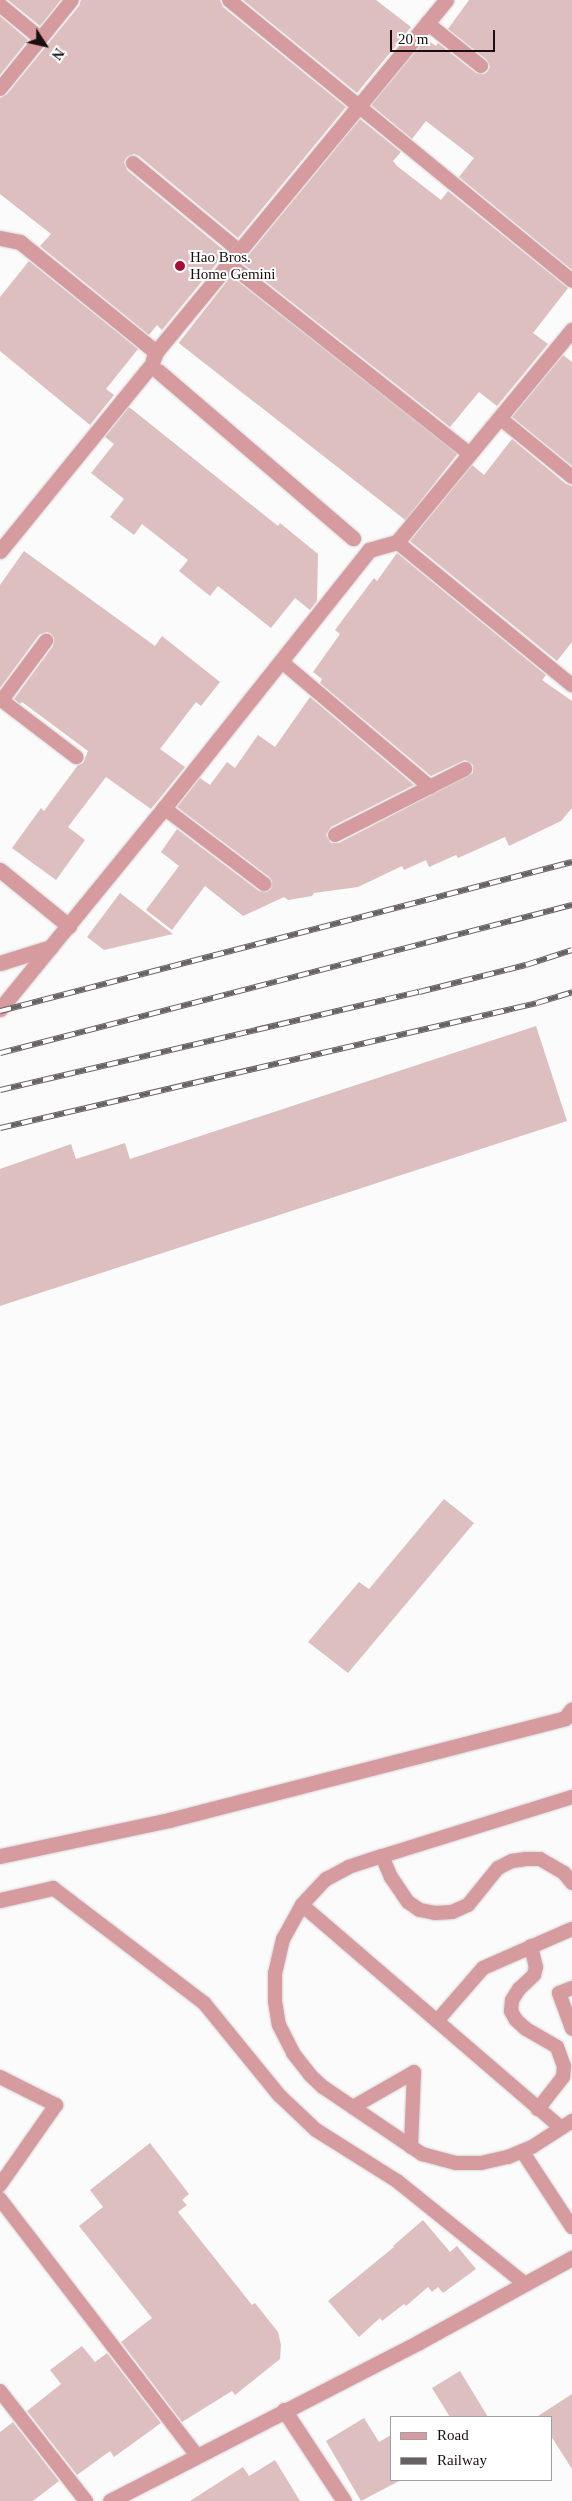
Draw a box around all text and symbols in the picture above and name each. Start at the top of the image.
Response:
north arrow [20,20,70,70]
scale bar [392,20,497,52]
text: 20 m [398,31,428,47]
text: N [49,45,67,62]
place label: Hao Bros. Home Gemini [190,248,286,283]
marker: Hao Bros. Home Gemini [174,260,186,272]
legend [390,2416,552,2481]
text: Road [437,2427,469,2443]
text: Railway [437,2452,487,2468]

